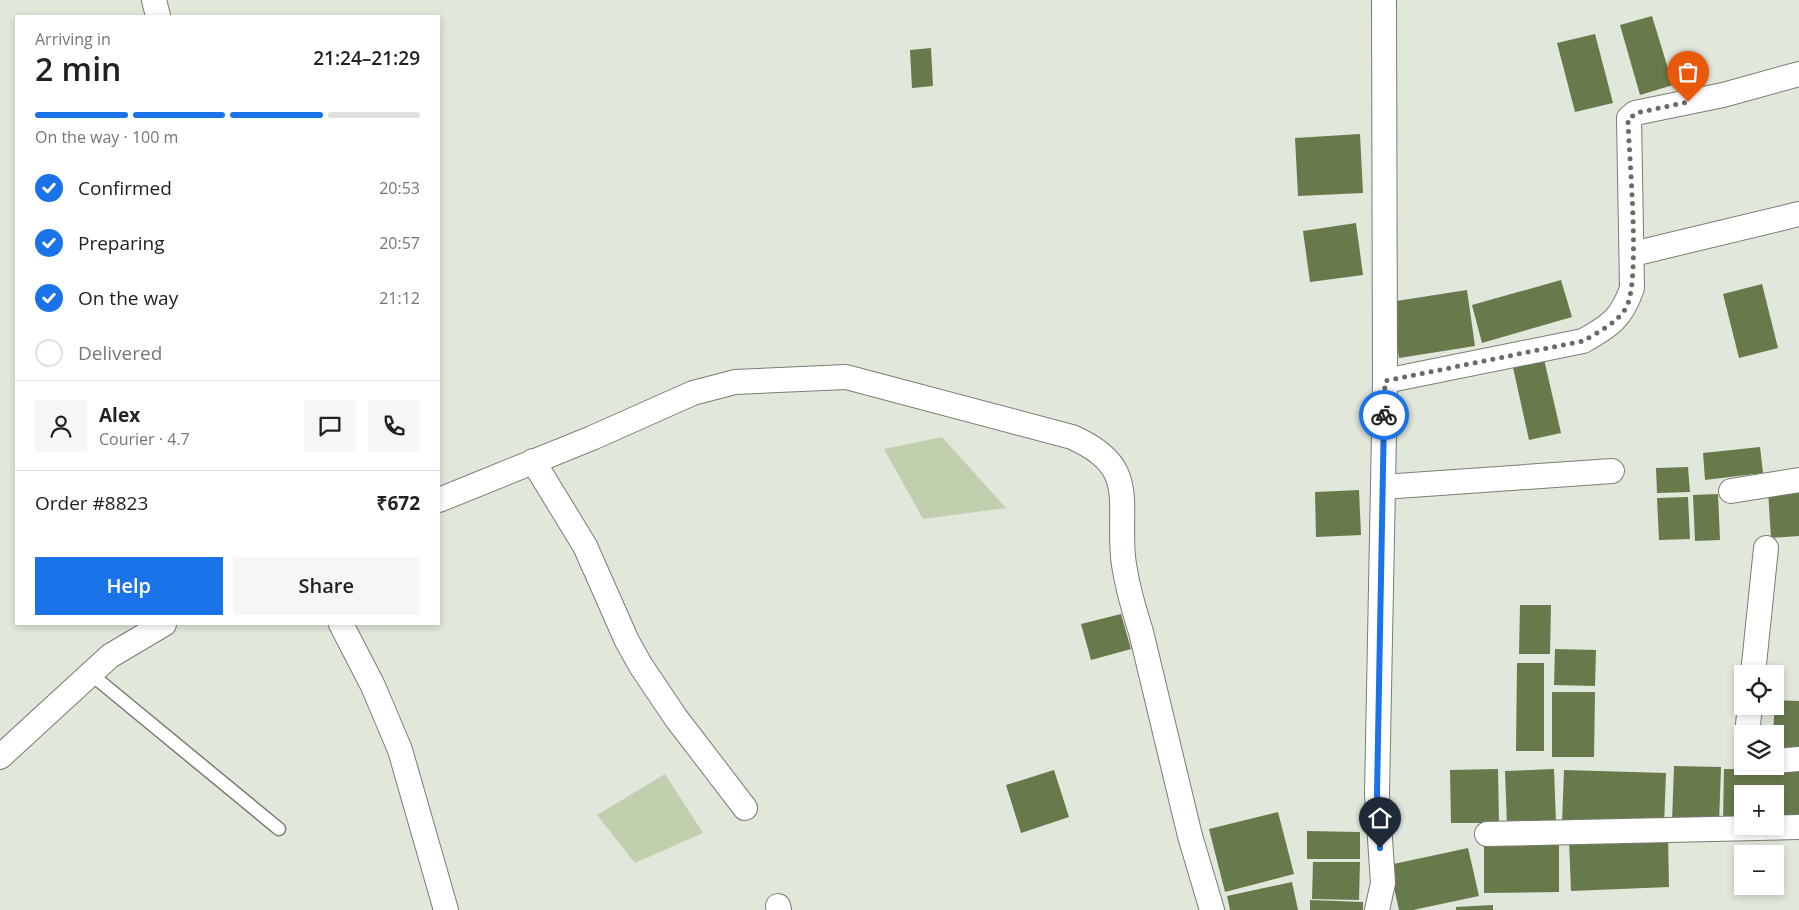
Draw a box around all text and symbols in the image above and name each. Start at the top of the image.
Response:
text: Arriving in [35,28,111,50]
text: 21:24–21:29 [313,45,420,71]
text: 2 min [35,47,121,90]
pin [1667,51,1709,102]
icon: bag [1674,58,1702,86]
text: On the way · 100 m [35,126,178,148]
icon: check [35,174,63,202]
text: Confirmed [78,175,172,201]
text: 20:53 [379,177,420,199]
icon: check [35,229,63,257]
text: Preparing [78,230,165,256]
text: 20:57 [379,232,420,254]
icon: check [35,284,63,312]
text: On the way [78,285,178,311]
text: 21:12 [379,287,420,309]
text: Delivered [78,340,162,366]
courier [1359,390,1409,440]
button: person [35,400,87,452]
button: chat [304,400,356,452]
button: phone [368,400,420,452]
icon: bike [1370,401,1398,429]
text: Alex [99,402,140,428]
text: Courier · 4.7 [99,428,190,450]
text: Order #8823 [35,490,148,516]
text: ₹672 [377,490,420,516]
button: Help [35,557,223,615]
button: Share [233,557,420,615]
map controls [1734,665,1784,895]
button: locate [1734,665,1784,715]
button: layers [1734,725,1784,775]
button: + [1734,785,1784,835]
pin [1359,797,1401,848]
icon: home [1366,804,1394,832]
button: − [1734,845,1784,895]

